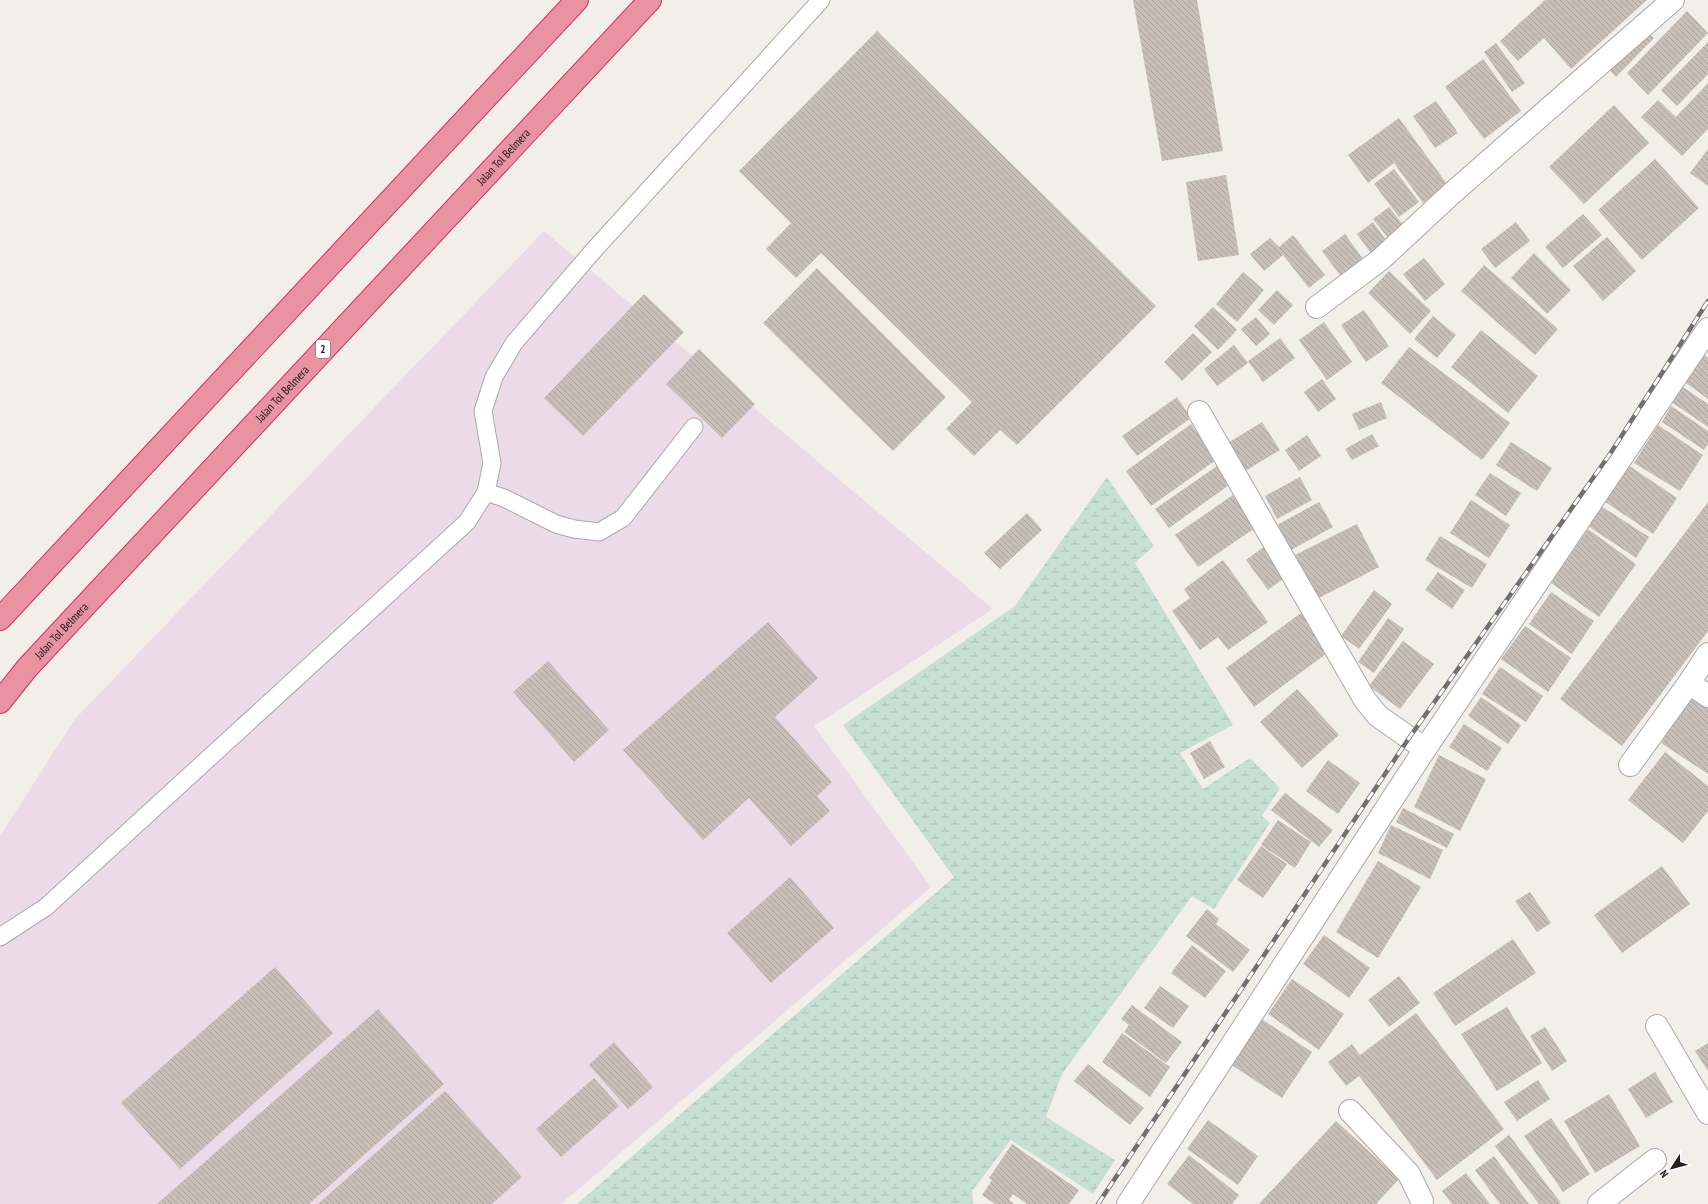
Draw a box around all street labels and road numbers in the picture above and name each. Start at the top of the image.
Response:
street label: Jalan Tol Belmera [472,125,533,189]
road number: 2 [316,340,330,358]
street label: Jalan Tol Belmera [251,362,312,426]
street label: Jalan Tol Belmera [30,599,91,663]

